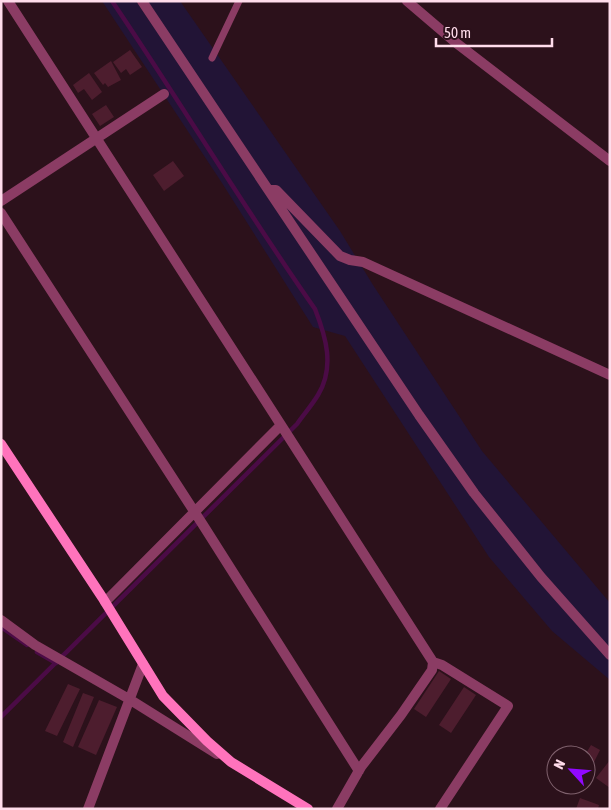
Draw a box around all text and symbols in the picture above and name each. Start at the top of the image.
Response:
scale bar [436,15,552,47]
text: 50 m [444,24,471,41]
north arrow [546,745,596,795]
text: N [550,757,568,772]

